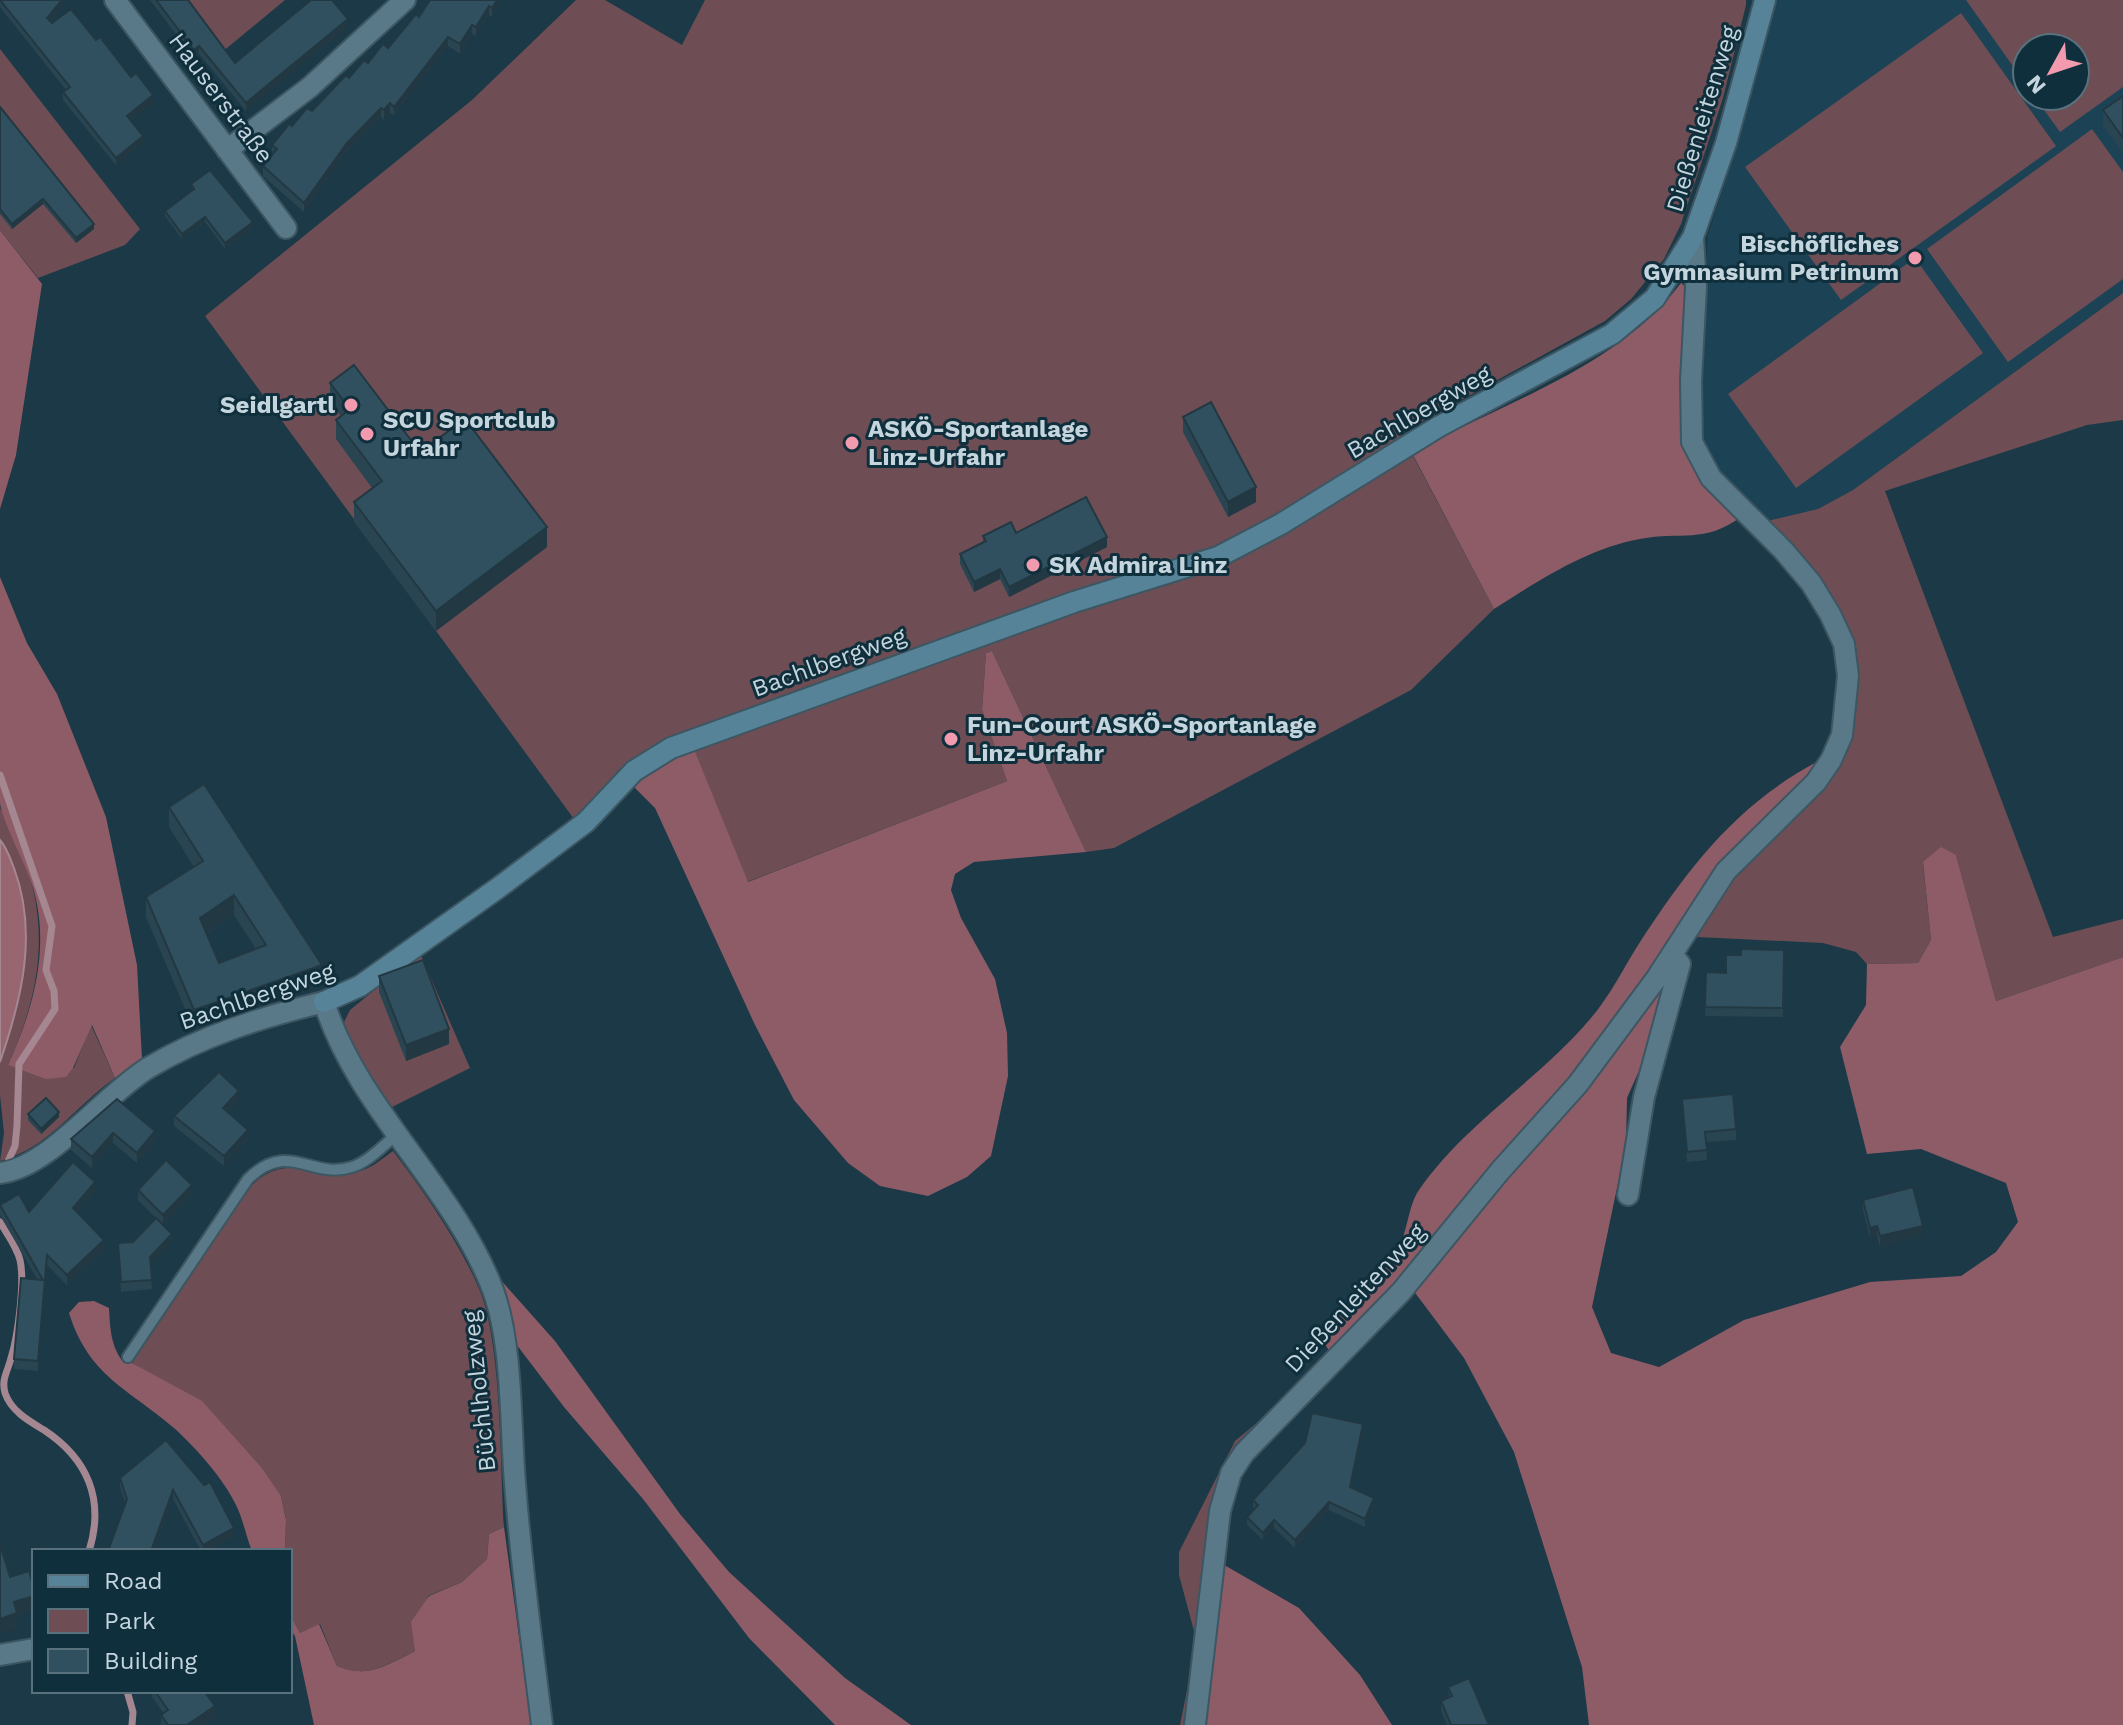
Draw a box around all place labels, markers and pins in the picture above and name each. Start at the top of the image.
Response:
place label: Bischöfliches Gymnasium Petrinum [1643,230,1899,286]
marker: Bischöfliches Gymnasium Petrinum [1906,249,1924,267]
place label: Seidlgartl [220,391,335,419]
marker: Seidlgartl [342,396,360,414]
place label: SCU Sportclub Urfahr [383,406,555,462]
place label: ASKÖ-Sportanlage Linz-Urfahr [868,415,1089,471]
marker: SCU Sportclub Urfahr [358,425,376,443]
marker: ASKÖ-Sportanlage Linz-Urfahr [843,434,861,452]
place label: SK Admira Linz [1049,551,1227,579]
marker: SK Admira Linz [1024,556,1042,574]
place label: Fun-Court ASKÖ-Sportanlage Linz-Urfahr [967,711,1317,767]
marker: Fun-Court ASKÖ-Sportanlage Linz-Urfahr [942,730,960,748]

